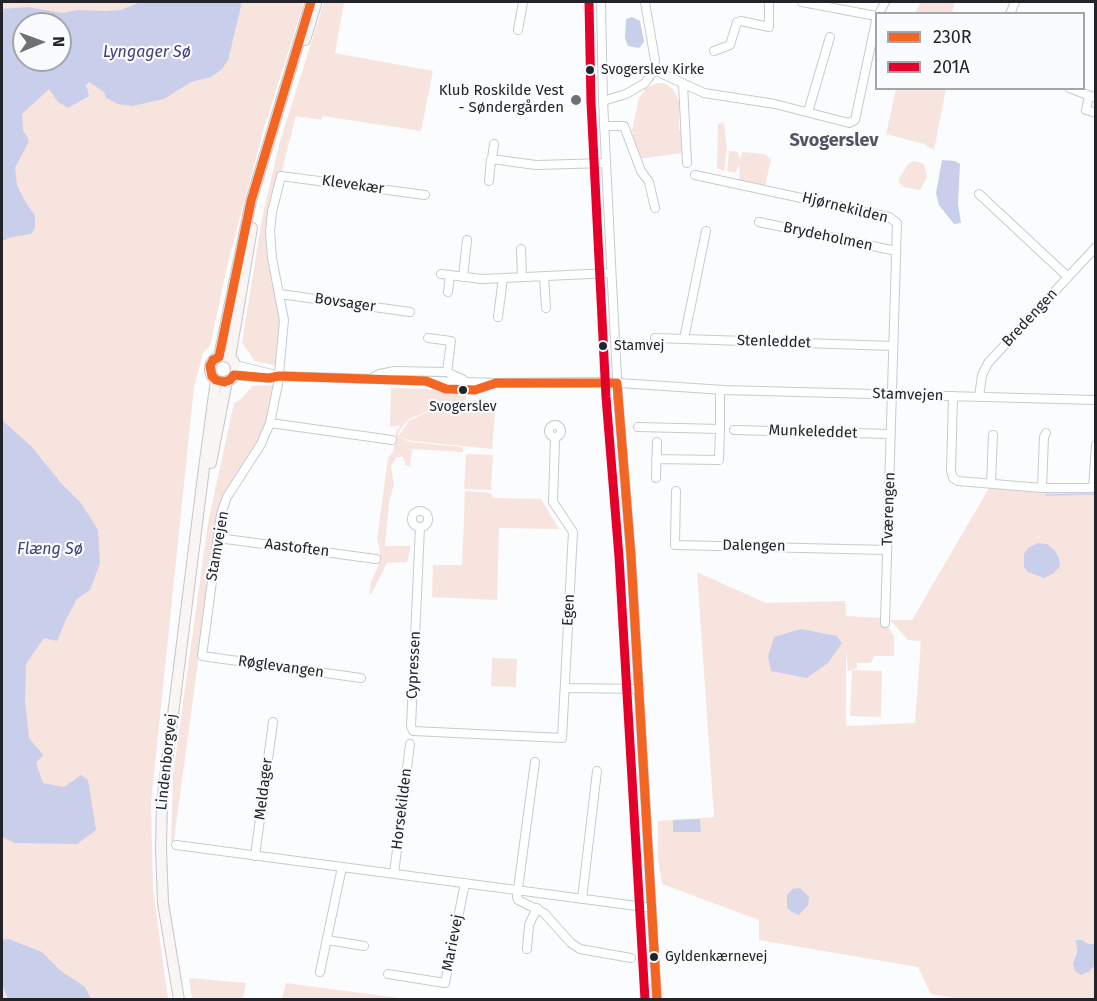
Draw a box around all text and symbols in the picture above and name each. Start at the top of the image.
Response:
north arrow [12,12,72,72]
legend [875,12,1085,90]
text: 230R [933,26,972,48]
text: N [49,36,68,47]
water label: Lyngager Sø [103,43,191,63]
text: 201A [933,56,970,78]
place label: Svogerslev Kirke [601,62,704,78]
marker: Svogerslev Kirke [584,64,596,76]
place label: Klub Roskilde Vest - Søndergården [439,82,564,117]
marker: Klub Roskilde Vest - Søndergården [569,93,583,107]
district label: Svogerslev [789,130,879,152]
street label: Klevekær [321,172,385,198]
street label: Hjørnekilden [800,189,890,227]
street label: Brydeholmen [782,219,874,255]
street label: Bredengen [998,285,1062,351]
street label: Bovsager [313,290,377,316]
street label: Stenleddet [737,332,811,352]
place label: Stamvej [614,338,664,354]
marker: Stamvej [597,340,609,352]
marker: Svogerslev [457,384,469,396]
street label: Stamvejen [872,385,944,405]
place label: Svogerslev [429,399,497,415]
street label: Munkeleddet [768,421,858,443]
street label: Tværengen [879,472,899,546]
street label: Stamvejen [203,509,233,583]
street label: Aastoften [264,535,330,561]
street label: Dalengen [722,536,786,556]
water label: Flæng Sø [17,540,83,560]
street label: Egen [559,593,579,627]
street label: Cypressen [403,630,425,700]
street label: Røglevangen [237,652,325,682]
street label: Lindenborgvej [153,713,181,811]
street label: Meldager [251,757,277,821]
street label: Horsekilden [388,767,416,851]
street label: Marievej [439,913,467,973]
place label: Gyldenkærnevej [665,949,767,965]
marker: Gyldenkærnevej [648,951,660,963]

